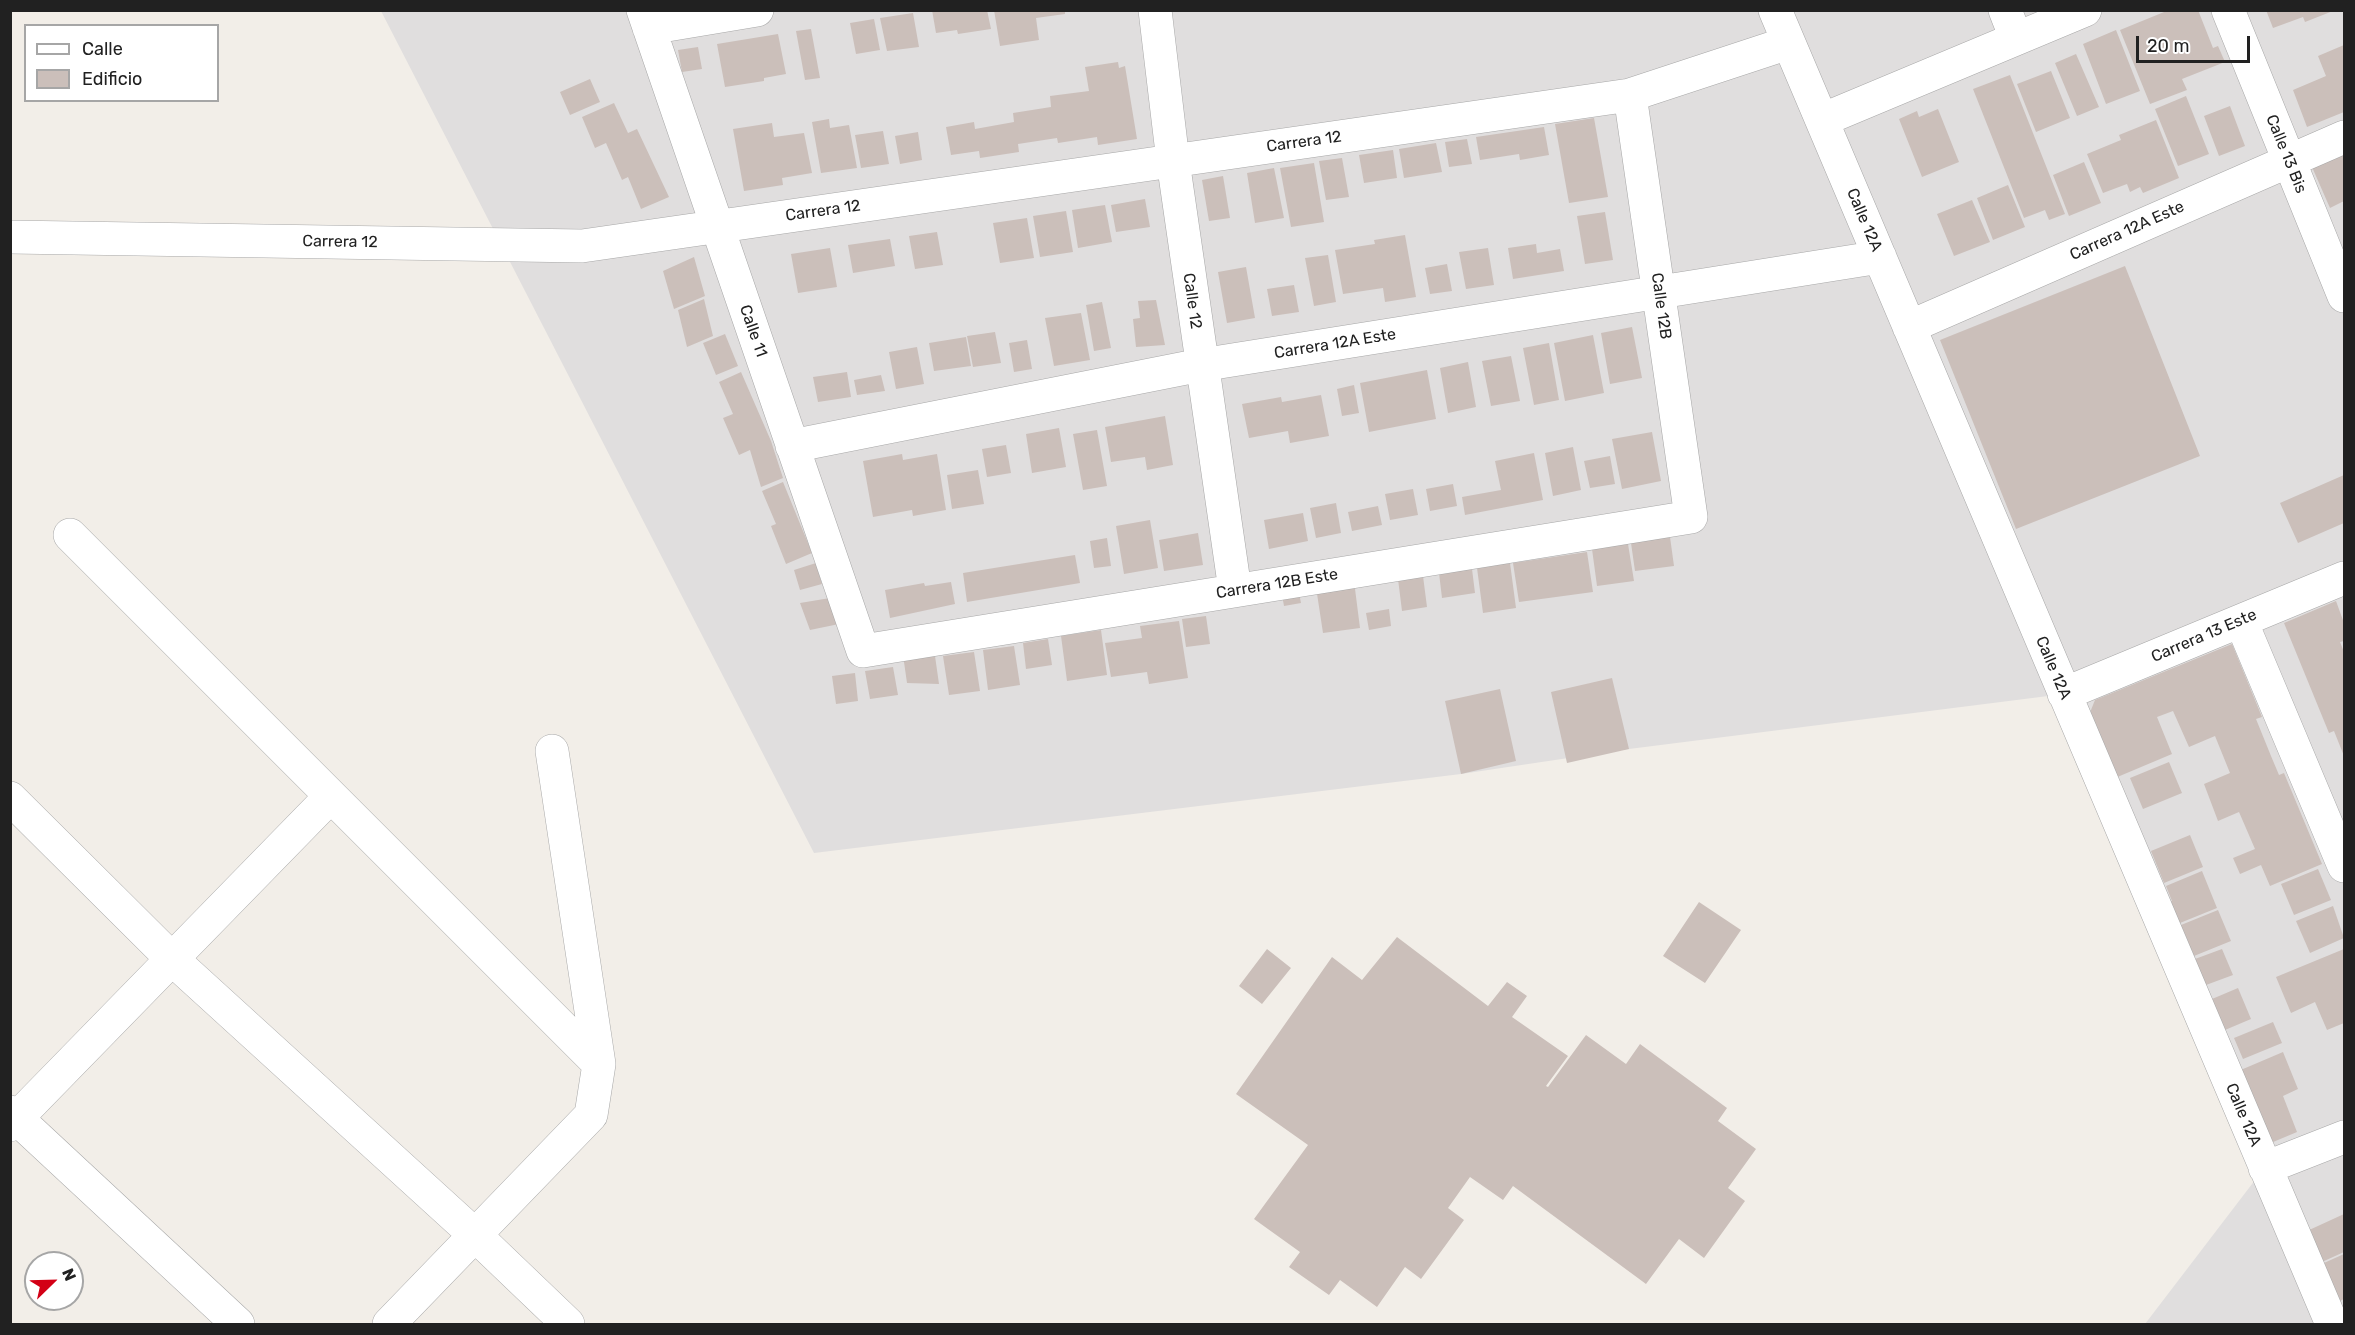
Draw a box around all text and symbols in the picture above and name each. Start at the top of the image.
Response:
legend [24,24,219,102]
scale bar [2139,24,2253,62]
text: 20 m [2147,35,2189,57]
text: Calle [82,38,123,60]
text: Edificio [82,68,142,90]
street label: Calle 13 Bis [2262,112,2310,196]
street label: Carrera 12 [1265,127,1343,157]
street label: Calle 12A [1842,185,1886,255]
street label: Carrera 12 [784,196,862,226]
street label: Carrera 12A Este [2067,197,2187,265]
street label: Carrera 12 [302,232,378,252]
street label: Calle 12B [1647,271,1675,341]
street label: Calle 12 [1179,272,1205,330]
street label: Calle 11 [735,302,771,360]
street label: Carrera 12A Este [1273,325,1397,363]
street label: Carrera 12B Este [1215,565,1339,603]
street label: Carrera 13 Este [2148,605,2260,667]
street label: Calle 12A [2031,633,2075,703]
street label: Calle 12A [2221,1080,2265,1150]
north arrow [24,1251,84,1311]
text: N [58,1266,80,1284]

